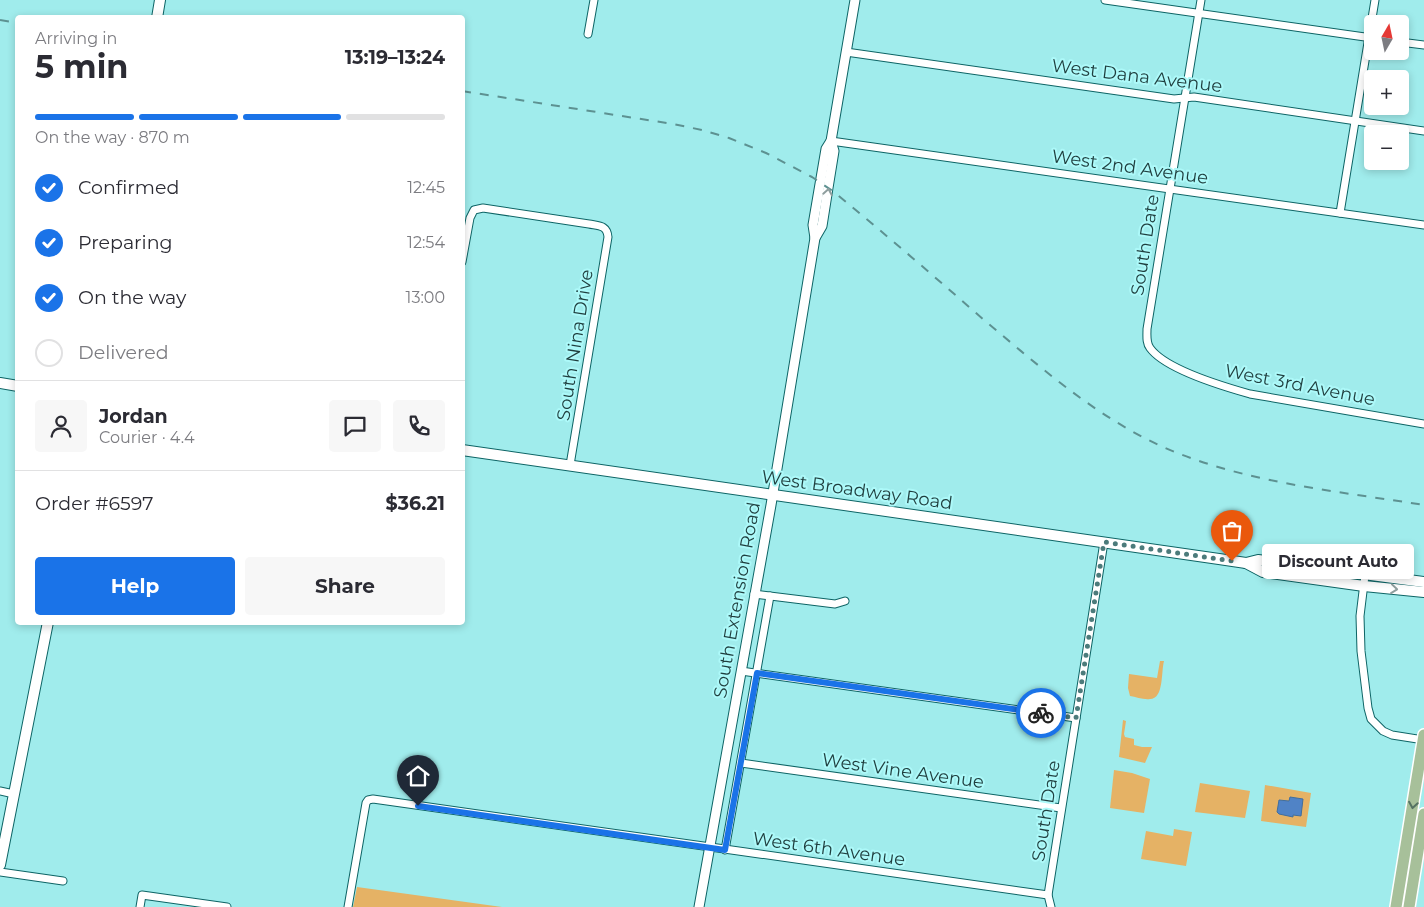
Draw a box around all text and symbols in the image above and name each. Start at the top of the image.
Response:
north arrow [1364,15,1409,60]
map controls [1364,15,1409,170]
text: Arriving in [35,29,117,48]
text: 13:19–13:24 [345,46,445,69]
text: 5 min [35,47,128,86]
street label: West Dana Avenue [1050,55,1224,97]
button: + [1364,70,1409,115]
button: − [1364,125,1409,170]
text: On the way · 870 m [35,128,190,147]
street label: West 2nd Avenue [1050,145,1210,189]
icon: check [35,174,63,202]
text: Confirmed [78,176,179,199]
text: 12:45 [407,178,445,197]
one-way arrow [822,187,832,196]
street label: South Date [1126,193,1164,297]
icon: check [35,229,63,257]
text: Preparing [78,231,173,254]
text: 12:54 [407,233,445,252]
street label: South Nina Drive [552,268,598,422]
icon: check [35,284,63,312]
text: On the way [78,286,186,309]
text: 13:00 [406,288,445,307]
text: Delivered [78,341,169,364]
street label: West 3rd Avenue [1223,360,1377,410]
button: person [35,400,87,452]
button: chat [329,400,381,452]
button: phone [393,400,445,452]
text: Jordan [99,405,168,428]
text: Courier · 4.4 [99,428,195,447]
street label: West Broadway Road [760,466,954,514]
text: Order #6597 [35,492,153,515]
text: $36.21 [386,492,445,515]
street label: South Extension Road [709,500,765,700]
pin [1211,510,1253,561]
icon: bag [1218,517,1246,545]
callout: Discount Auto [1262,544,1414,578]
text: Discount Auto [1278,552,1398,571]
button: Help [35,557,235,615]
button: Share [245,557,445,615]
one-way arrow [1390,583,1398,594]
courier [1016,688,1066,738]
icon: bike [1027,699,1055,727]
street label: West Vine Avenue [821,749,986,793]
pin [397,755,439,806]
street label: South Date [1027,759,1065,863]
icon: home [404,762,432,790]
one-way arrow [1408,801,1418,809]
street label: West 6th Avenue [751,827,907,871]

